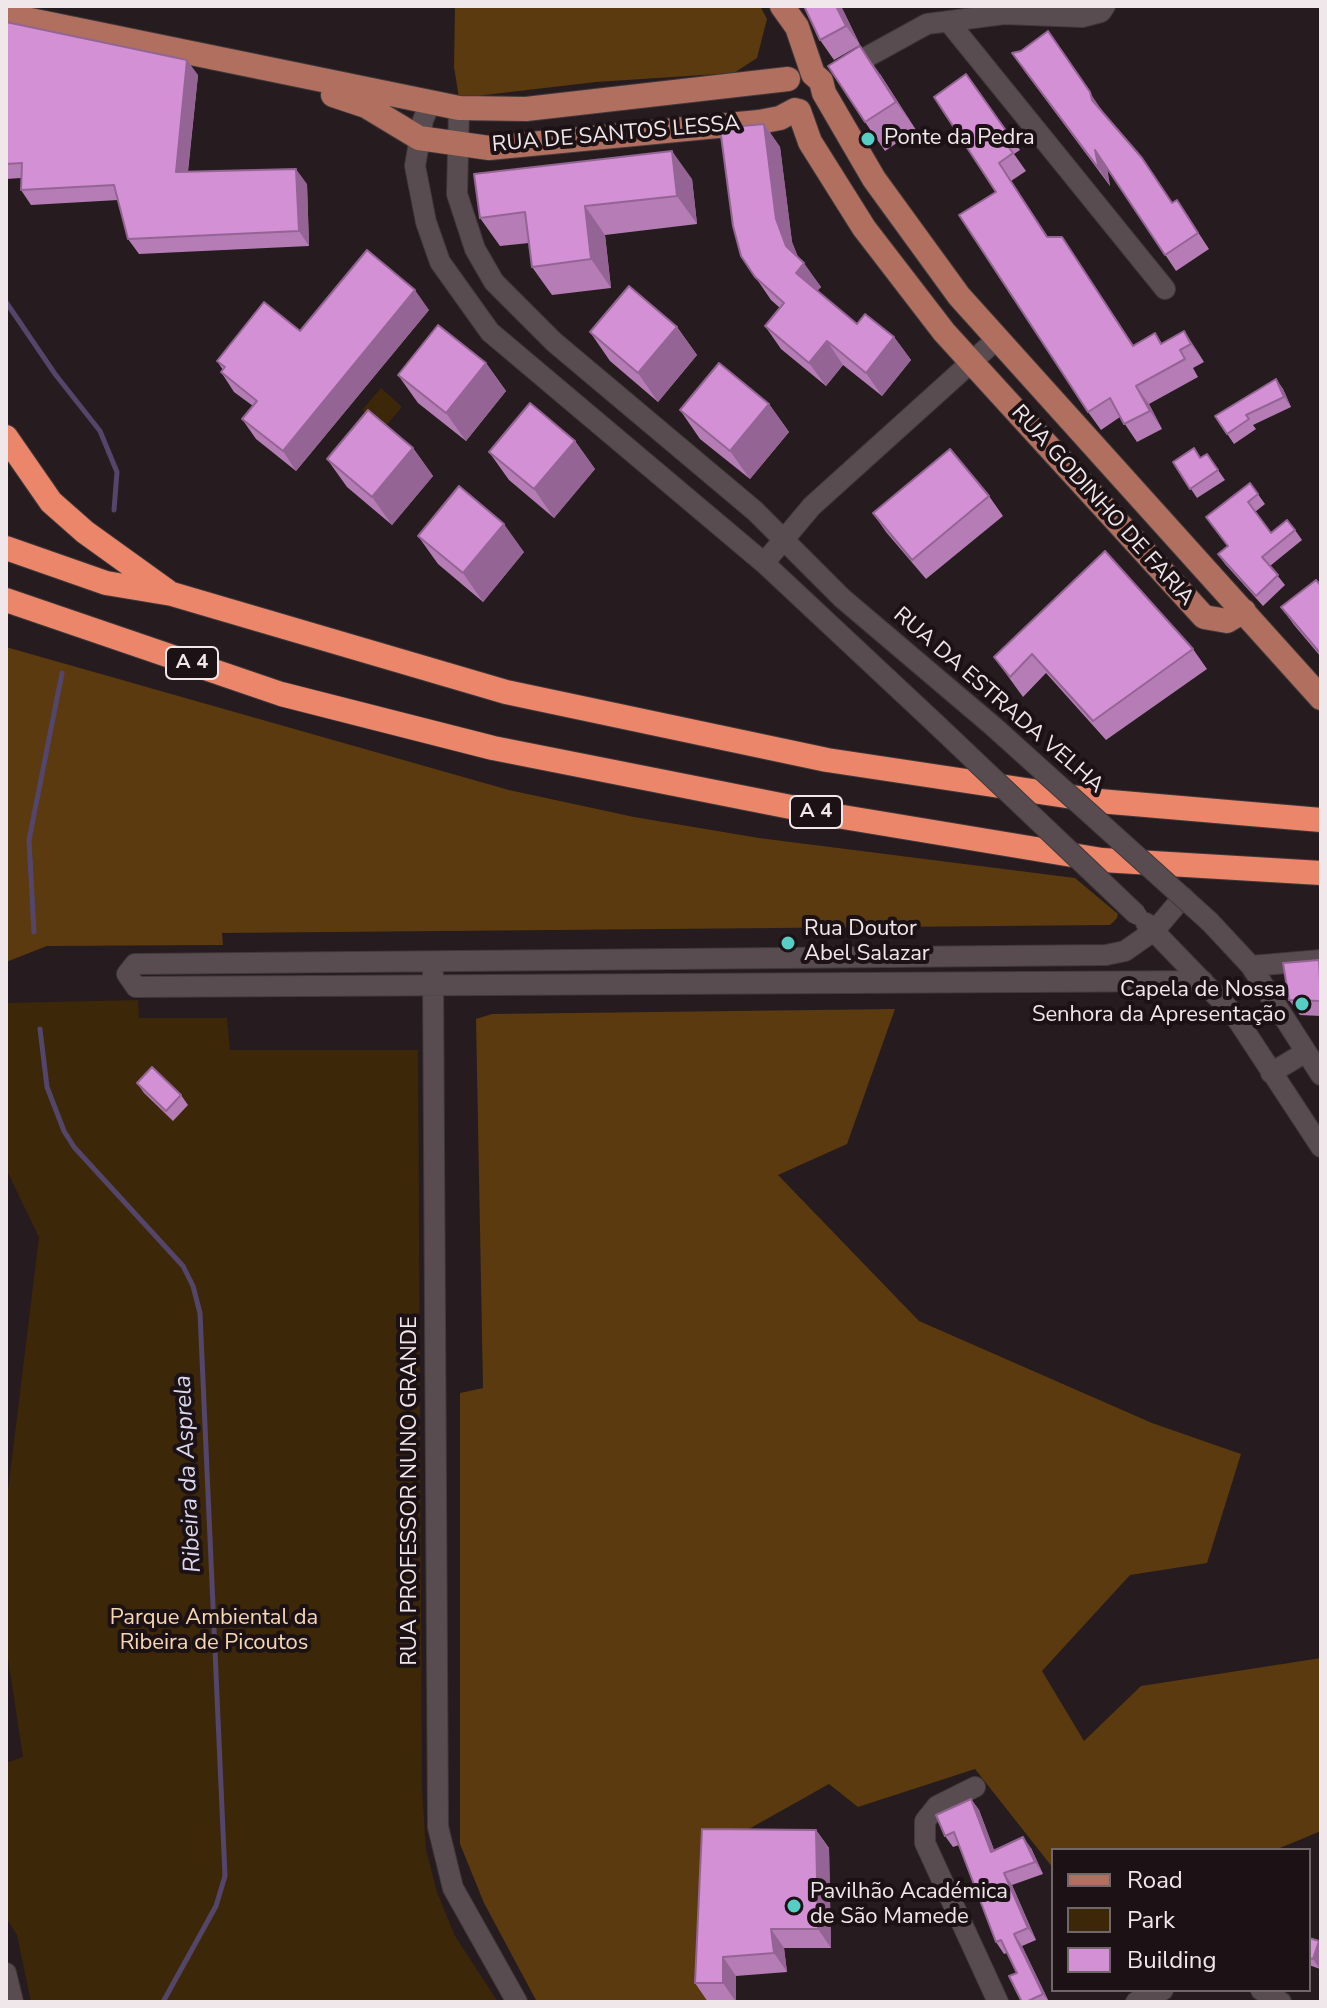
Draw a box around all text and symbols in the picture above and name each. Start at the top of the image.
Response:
street label: RUA DE SANTOS LESSA [491,111,741,159]
place label: Ponte da Pedra [884,126,1035,152]
marker: Ponte da Pedra [859,130,877,148]
street label: RUA GODINHO DE FARIA [1005,400,1199,612]
street label: RUA DA ESTRADA VELHA [887,602,1109,800]
road number: A 4 [166,647,218,679]
road number: A 4 [790,796,842,828]
place label: Rua Doutor Abel Salazar [804,917,930,968]
marker: Rua Doutor Abel Salazar [779,934,797,952]
place label: Capela de Nossa Senhora da Apresentação [1032,978,1286,1030]
marker: Capela de Nossa Senhora da Apresentação [1293,995,1311,1013]
street label: RUA PROFESSOR NUNO GRANDE [398,1316,424,1666]
water label: Ribeira da Asprela [169,1374,209,1574]
park label: Parque Ambiental da Ribeira de Picoutos [110,1606,318,1658]
legend [1051,1848,1311,1992]
text: Road [1127,1864,1183,1896]
place label: Pavilhão Académica de São Mamede [810,1880,1008,1932]
marker: Pavilhão Académica de São Mamede [785,1897,803,1915]
text: Park [1127,1904,1175,1936]
text: Building [1127,1944,1217,1976]

